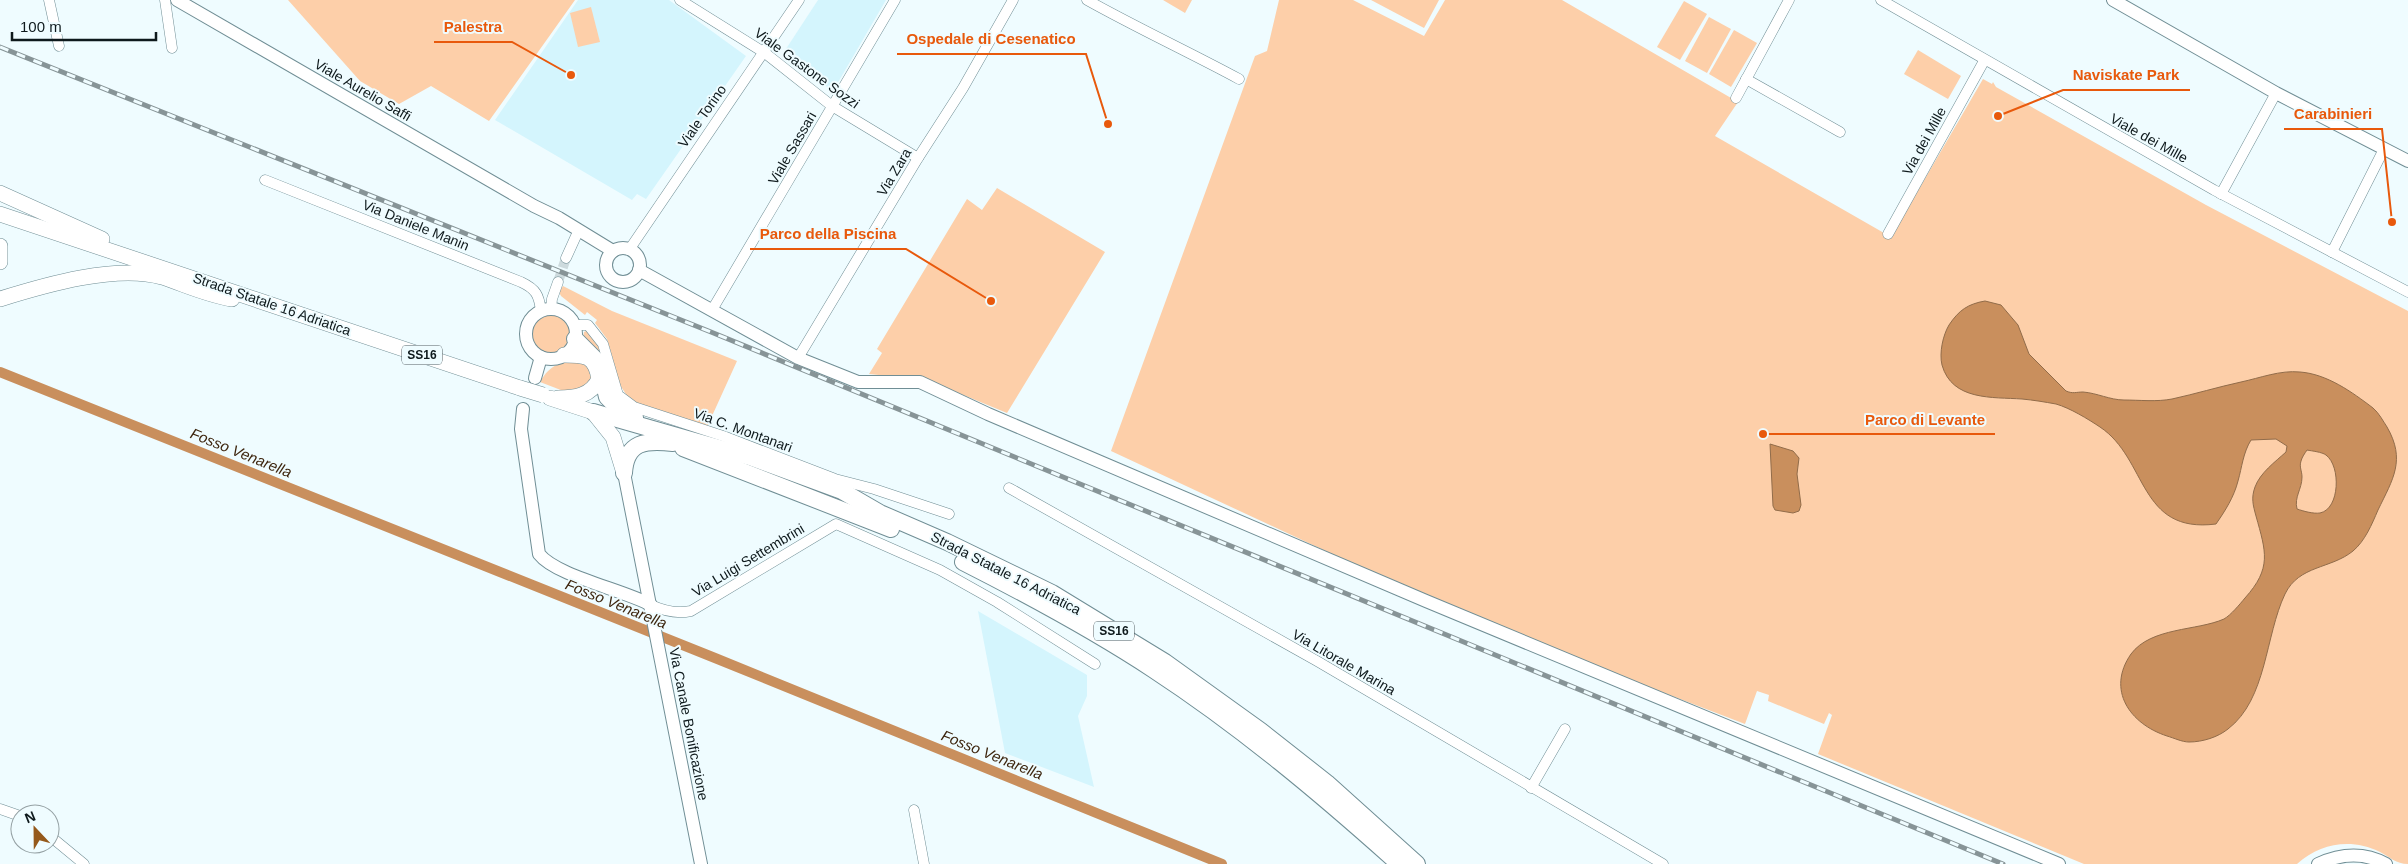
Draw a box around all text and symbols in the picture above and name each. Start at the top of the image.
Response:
scale bar [12,10,156,42]
callout: Palestra [434,12,512,42]
text: 100 m [20,18,62,35]
text: Palestra [444,18,503,35]
callout: Ospedale di Cesenatico [897,24,1086,54]
street label: Viale Gastone Sozzi [751,25,863,111]
text: Ospedale di Cesenatico [906,30,1076,47]
street label: Viale Aurelio Saffi [312,56,414,124]
callout: Naviskate Park [2063,60,2190,90]
text: Naviskate Park [2073,66,2180,83]
street label: Viale Torino [675,81,730,150]
callout: Carabinieri [2284,99,2382,129]
street label: Via dei Mille [1899,104,1949,178]
text: Carabinieri [2294,105,2372,122]
street label: Viale Sassari [765,109,819,187]
street label: Viale dei Mille [2107,110,2191,166]
street label: Via Zara [874,145,915,199]
street label: Via Daniele Manin [360,196,472,254]
callout: Parco della Piscina [750,219,906,249]
text: Parco della Piscina [760,225,897,242]
street label: Strada Statale 16 Adriatica [191,269,353,339]
road number: SS16 [402,346,442,364]
callout: Parco di Levante [1855,404,1995,434]
street label: Via C. Montanari [691,405,795,455]
text: Parco di Levante [1865,411,1985,428]
water label: Fosso Venarella [188,424,294,481]
street label: Via Luigi Settembrini [689,520,807,600]
street label: Strada Statale 16 Adriatica [929,528,1084,618]
water label: Fosso Venarella [563,575,669,632]
road number: SS16 [1094,622,1134,640]
street label: Via Litorale Marina [1290,626,1399,698]
street label: Via Canale Bonificazione [666,646,712,802]
water label: Fosso Venarella [939,726,1045,783]
north arrow [10,804,60,854]
text: N [22,808,38,826]

